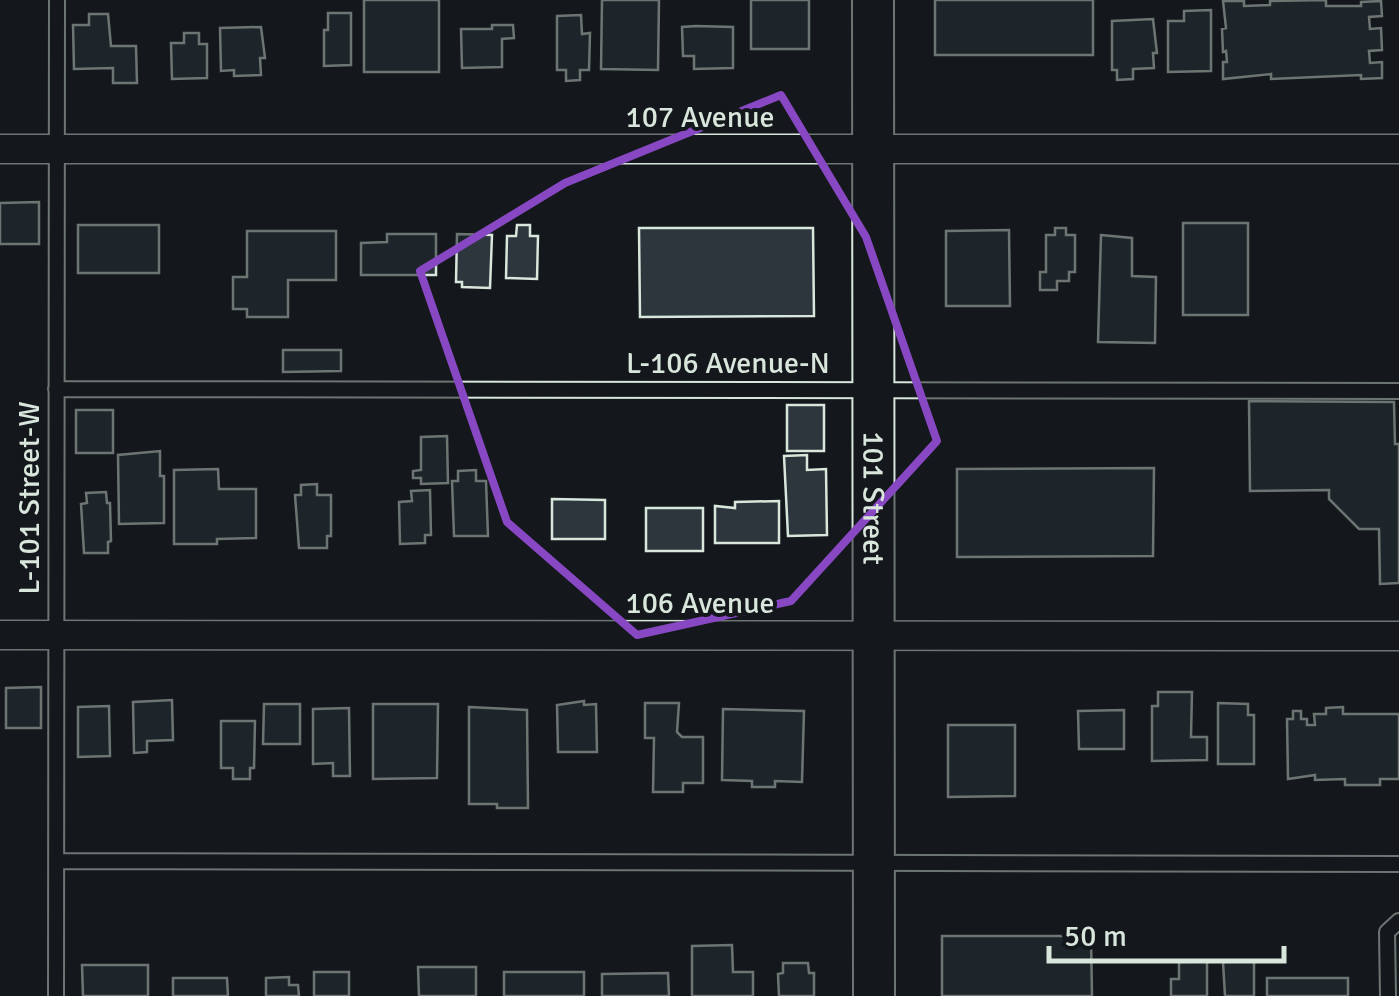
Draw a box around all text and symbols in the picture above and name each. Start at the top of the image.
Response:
street label: 107 Avenue [625,99,775,136]
street label: L-106 Avenue-N [626,345,830,382]
street label: L-101 Street-W [11,401,48,595]
street label: 101 Street [855,431,892,565]
street label: 106 Avenue [625,585,775,622]
scale bar [1049,901,1284,963]
text: 50 m [1064,918,1127,955]

